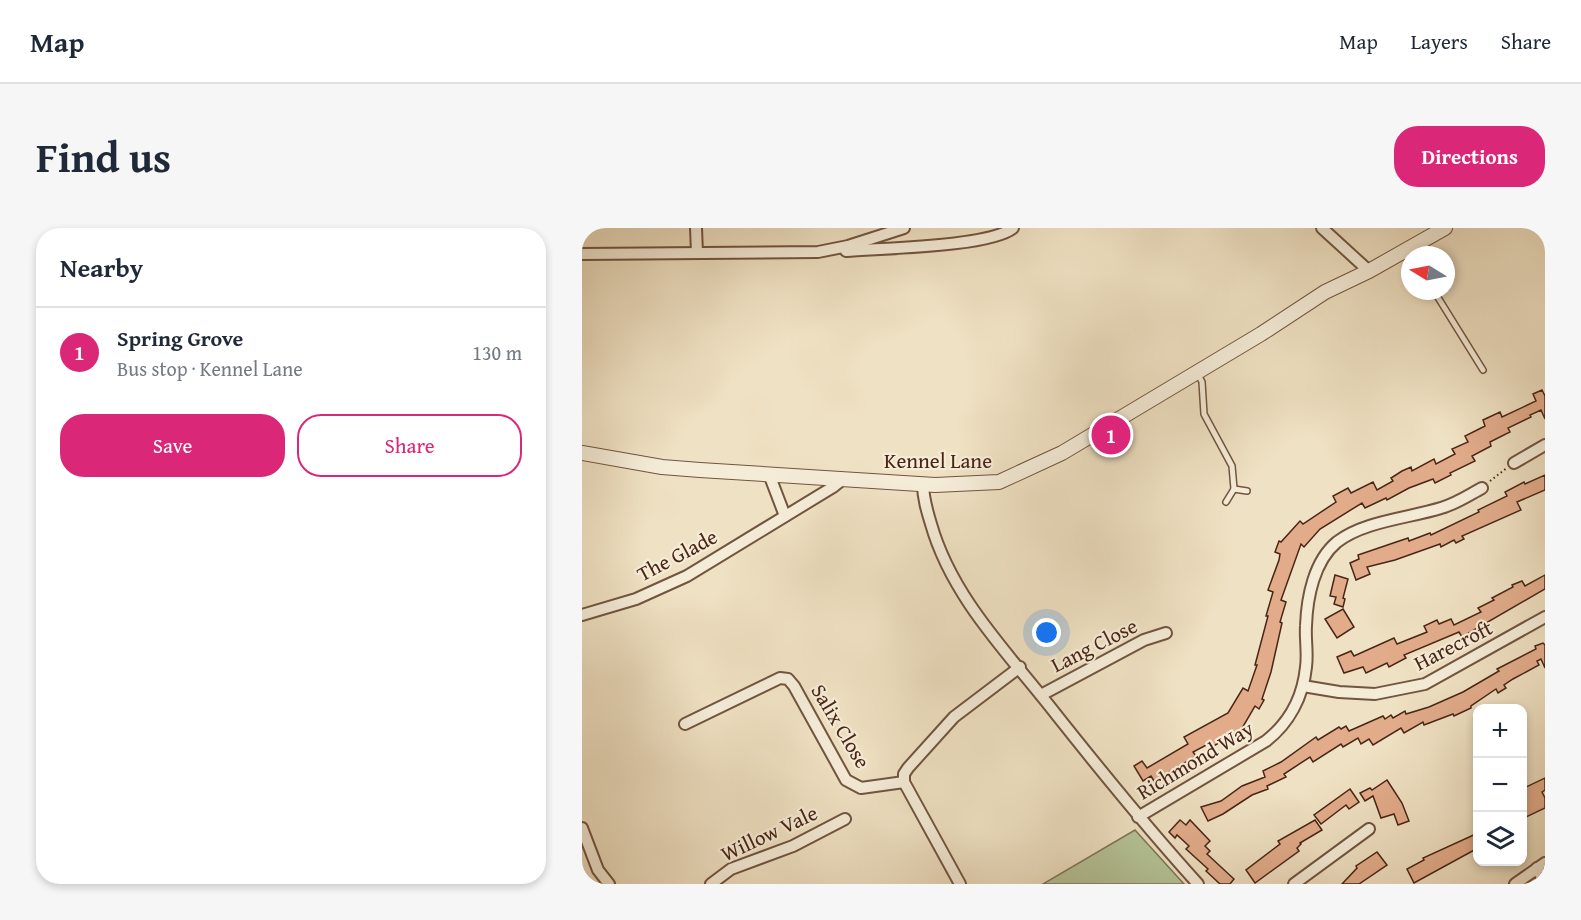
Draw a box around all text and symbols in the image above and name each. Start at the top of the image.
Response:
text: Map [30,21,84,62]
text: Map [1339,26,1378,57]
text: Layers [1411,26,1468,57]
text: Share [1501,26,1551,57]
text: Find us [36,126,171,187]
button: Directions [1394,126,1545,187]
north arrow [1401,246,1455,300]
text: Nearby [60,248,143,287]
text: Spring Grove [117,322,243,354]
text: 1 [74,338,85,367]
text: 130 m [472,338,522,367]
text: Bus stop · Kennel Lane [117,354,303,383]
pin: 1 [1092,412,1130,458]
button: Save [60,414,285,477]
button: Share [297,414,522,477]
street label: Kennel Lane [884,445,992,476]
street label: The Glade [631,521,723,589]
street label: Lang Close [1045,610,1143,680]
street label: Harecroft [1408,612,1498,678]
your location [1032,618,1061,647]
street label: Salix Close [804,678,878,774]
map controls [1473,704,1527,866]
button: + [1473,704,1527,758]
street label: Richmond Way [1131,713,1260,807]
button: − [1473,758,1527,812]
street label: Willow Vale [715,797,823,869]
button: layers [1473,812,1527,866]

